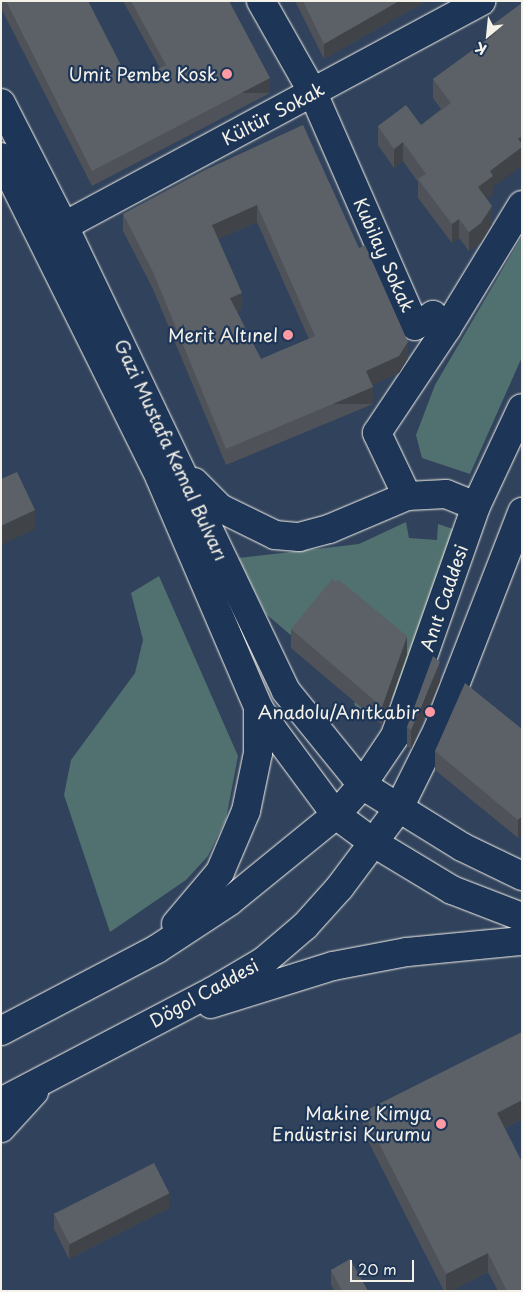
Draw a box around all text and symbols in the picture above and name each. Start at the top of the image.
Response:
north arrow [463,10,513,60]
text: K [471,37,490,60]
place label: Umit Pembe Kosk [64,63,217,85]
marker: Umit Pembe Kosk [221,68,233,80]
street label: Kültür Sokak [218,78,328,150]
street label: Kubilay Sokak [349,194,419,316]
place label: Merit Altınel [167,324,278,346]
marker: Merit Altınel [282,329,294,341]
street label: Gazi Mustafa Kemal Bulvarı [109,335,233,565]
street label: Anıt Caddesi [416,542,472,654]
place label: Anadolu/Anıtkabir [258,701,419,723]
marker: Anadolu/Anıtkabir [423,705,437,719]
street label: Dögol Caddesi [145,954,263,1032]
place label: Makine Kimya Endüstrisi Kurumu [272,1103,431,1146]
marker: Makine Kimya Endüstrisi Kurumu [435,1118,447,1130]
scale bar [353,1250,417,1282]
text: 20 m [358,1257,397,1280]

